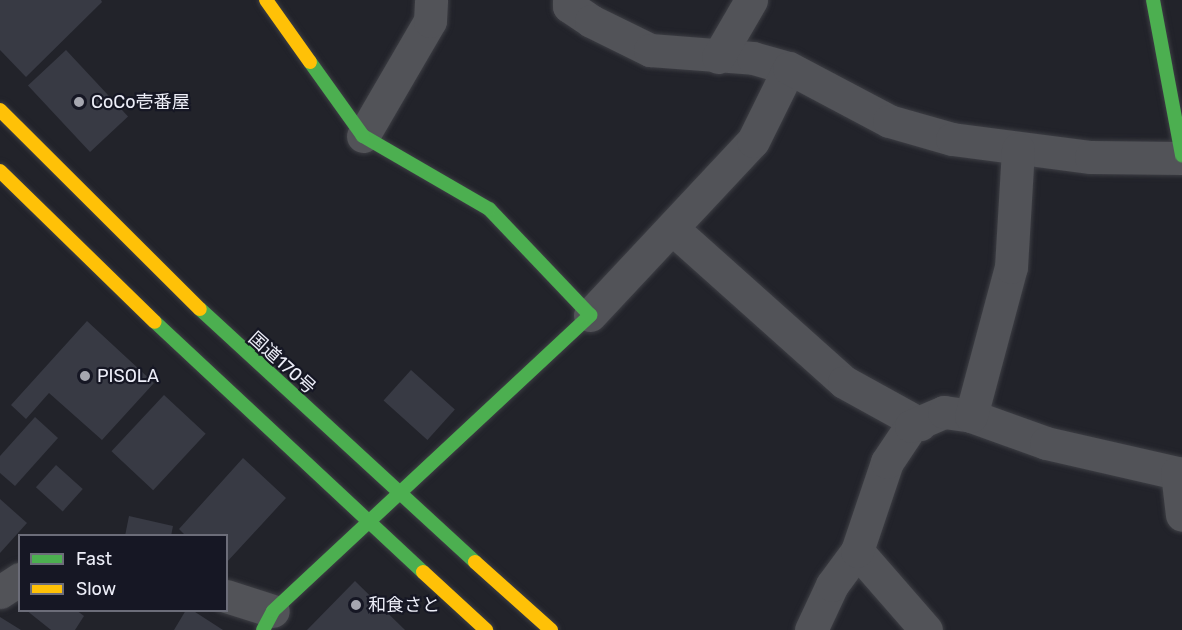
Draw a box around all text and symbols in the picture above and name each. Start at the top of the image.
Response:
place label: CoCo壱番屋 [91,91,190,113]
marker: CoCo壱番屋 [72,95,86,109]
street label: 国道170号 [244,327,320,399]
place label: PISOLA [97,365,159,387]
marker: PISOLA [78,369,92,383]
legend [18,534,228,612]
text: Fast [76,548,112,570]
text: Slow [76,578,116,600]
place label: 和食さと [368,594,440,616]
marker: 和食さと [349,598,363,612]

